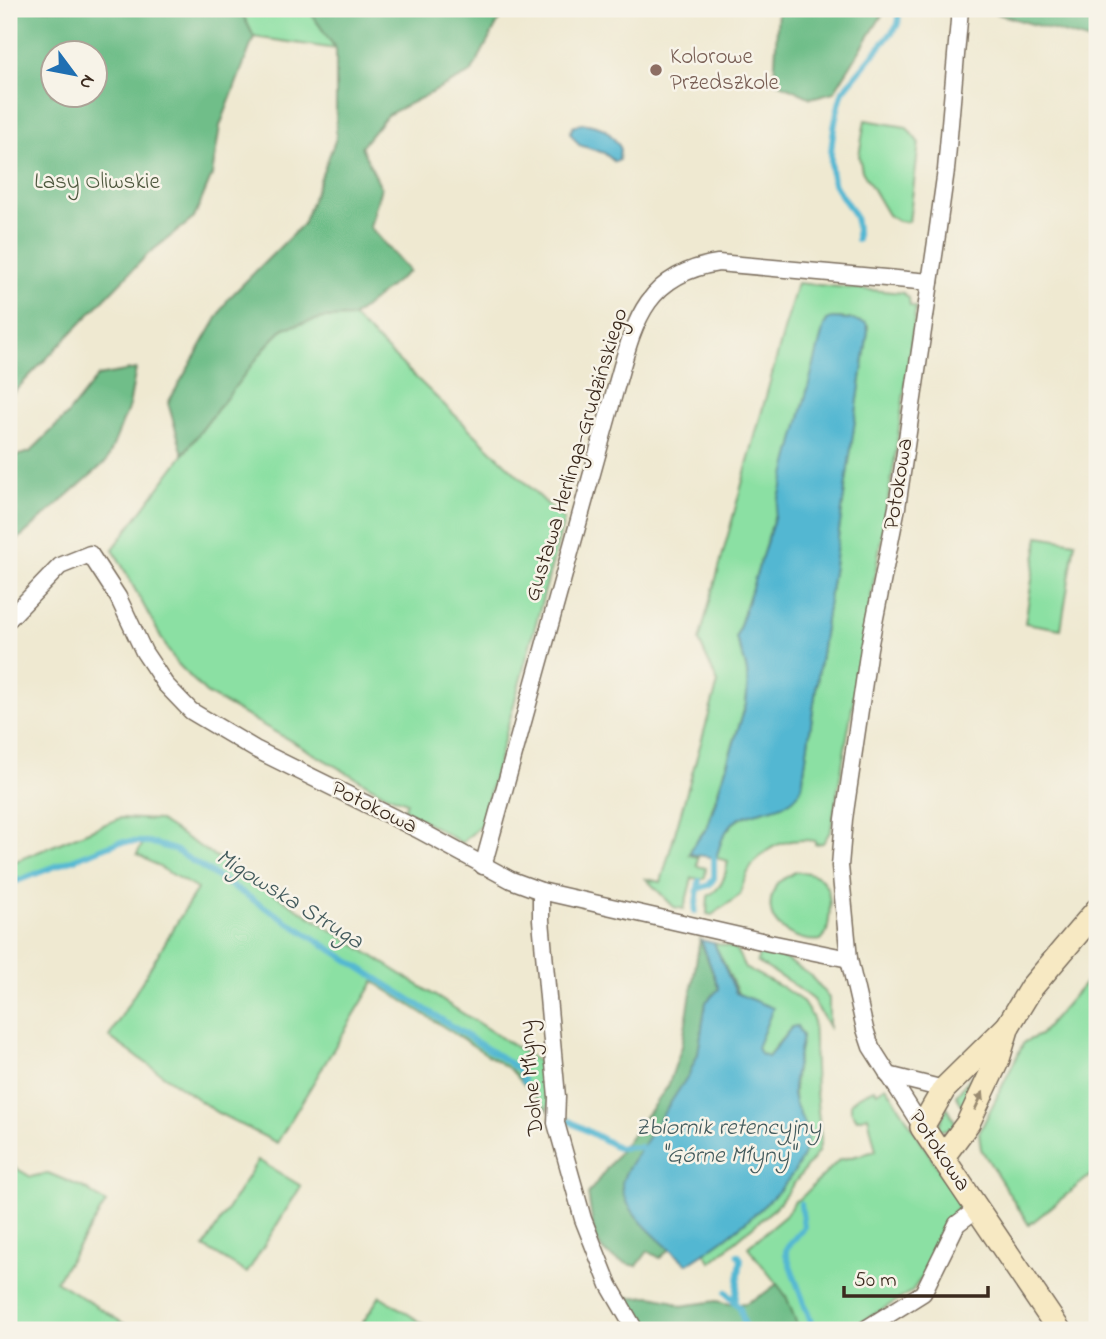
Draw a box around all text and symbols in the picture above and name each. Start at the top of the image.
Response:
north arrow [38,38,108,108]
place label: Kolorowe Przedszkole [670,41,779,100]
marker: Kolorowe Przedszkole [648,62,664,78]
text: N [71,69,101,94]
park label: Lasy Oliwskie [34,166,160,201]
street label: Gustawa Herlinga-Grudzińskiego [517,304,638,606]
street label: Potokowa [875,436,923,532]
street label: Potokowa [325,773,423,843]
water label: Migowska Struga [209,841,370,960]
street label: Dolne Młyny [511,1019,556,1138]
one-way arrow [973,1091,984,1111]
street label: Potokowa [899,1103,979,1199]
water label: Zbiornik retencyjny "Górne Młyny" [635,1111,822,1174]
scale bar [844,1255,987,1299]
text: 50 m [854,1266,897,1296]

